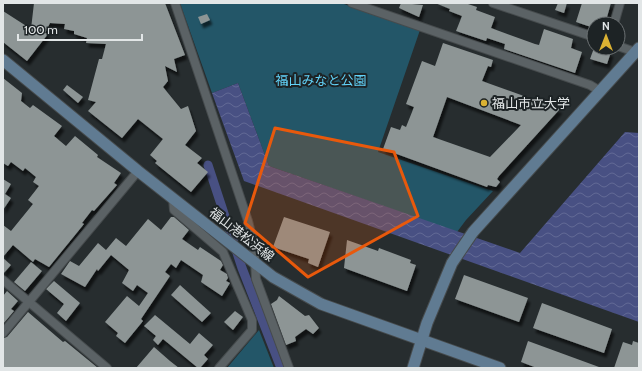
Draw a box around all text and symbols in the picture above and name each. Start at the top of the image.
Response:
scale bar [18,16,142,42]
north arrow [586,16,626,56]
text: N [602,19,610,33]
text: 100 m [24,22,58,37]
park label: 福山みなと公園 [275,72,367,88]
place label: 福山市立大学 [492,95,570,111]
marker: 福山市立大学 [479,98,489,108]
street label: 福山港松浜線 [206,204,278,264]

